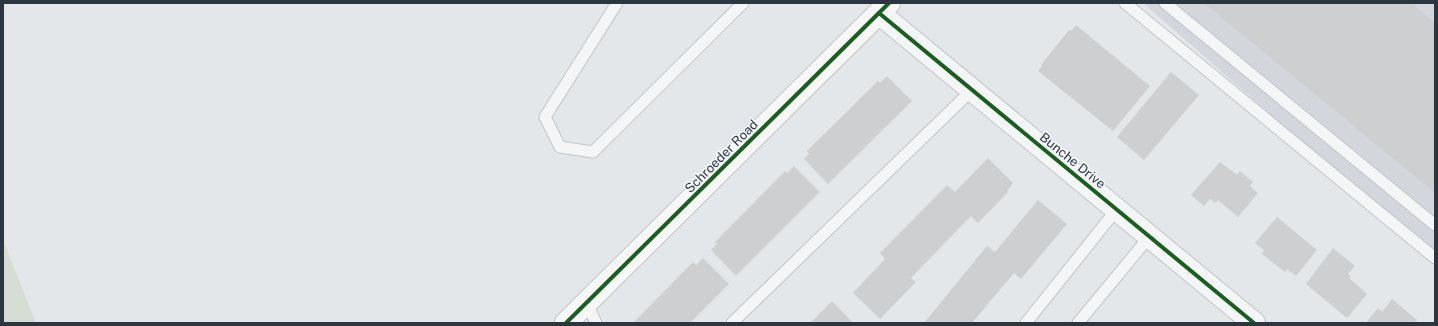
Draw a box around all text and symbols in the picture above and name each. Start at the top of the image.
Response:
street label: Schroeder Road [682,117,761,196]
street label: Bunche Drive [1037,129,1108,191]

